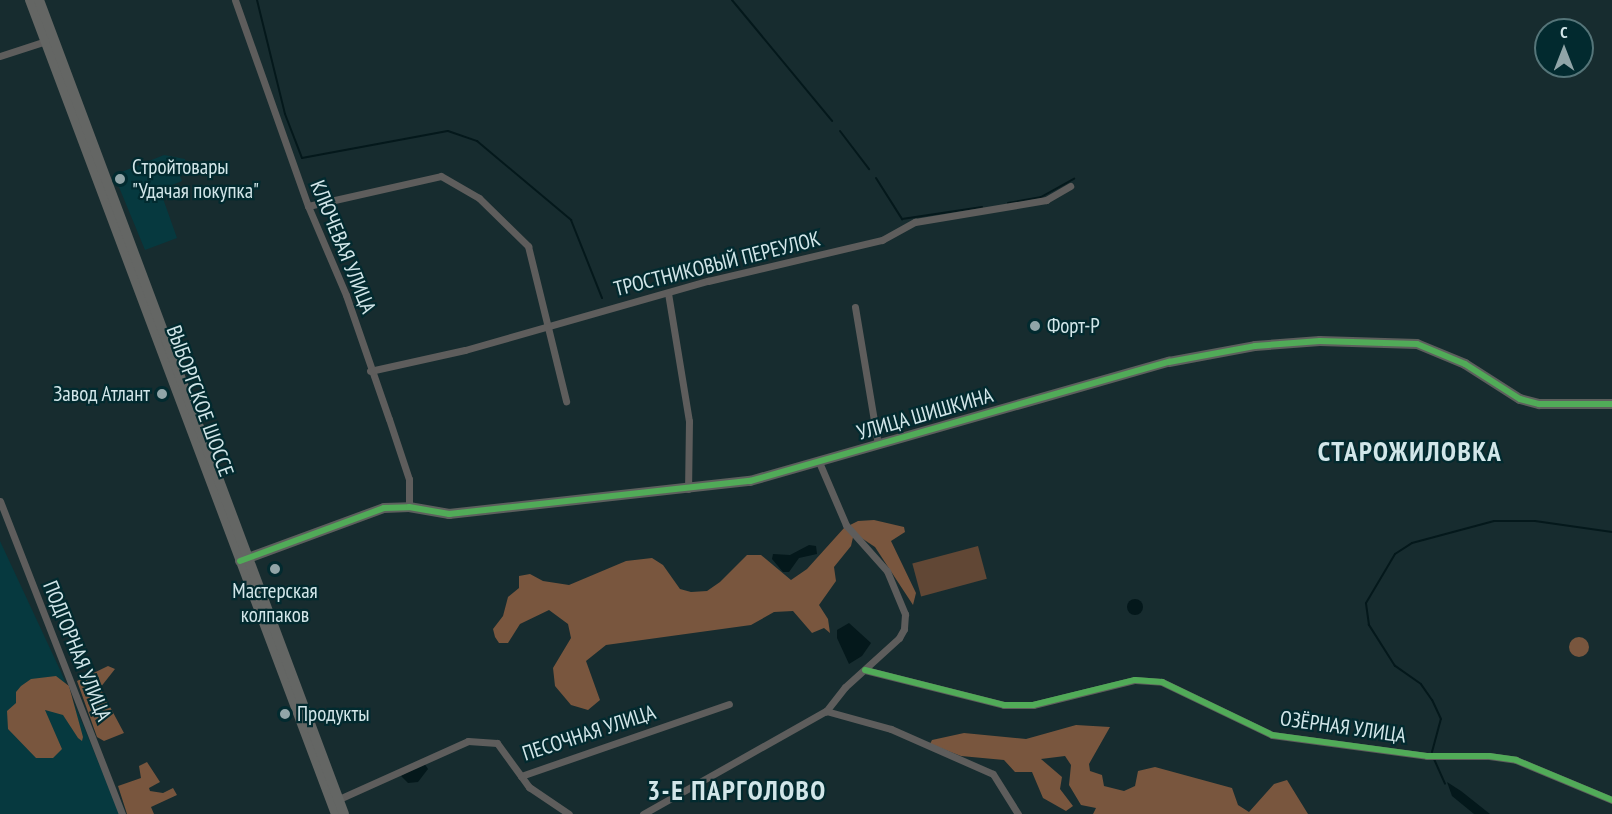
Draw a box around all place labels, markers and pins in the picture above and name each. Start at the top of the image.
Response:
place label: Cтройтовары "Удачая покупка" [132,154,259,204]
marker: Cтройтовары "Удачая покупка" [113,172,127,186]
place label: Форт-Р [1047,313,1100,339]
marker: Форт-Р [1028,319,1042,333]
place label: Завод Атлант [53,381,150,407]
marker: Завод Атлант [155,387,169,401]
marker: Мастерская колпаков [268,562,282,576]
place label: Мастерская колпаков [232,578,318,628]
place label: Продукты [297,701,370,727]
marker: Продукты [278,707,292,721]

